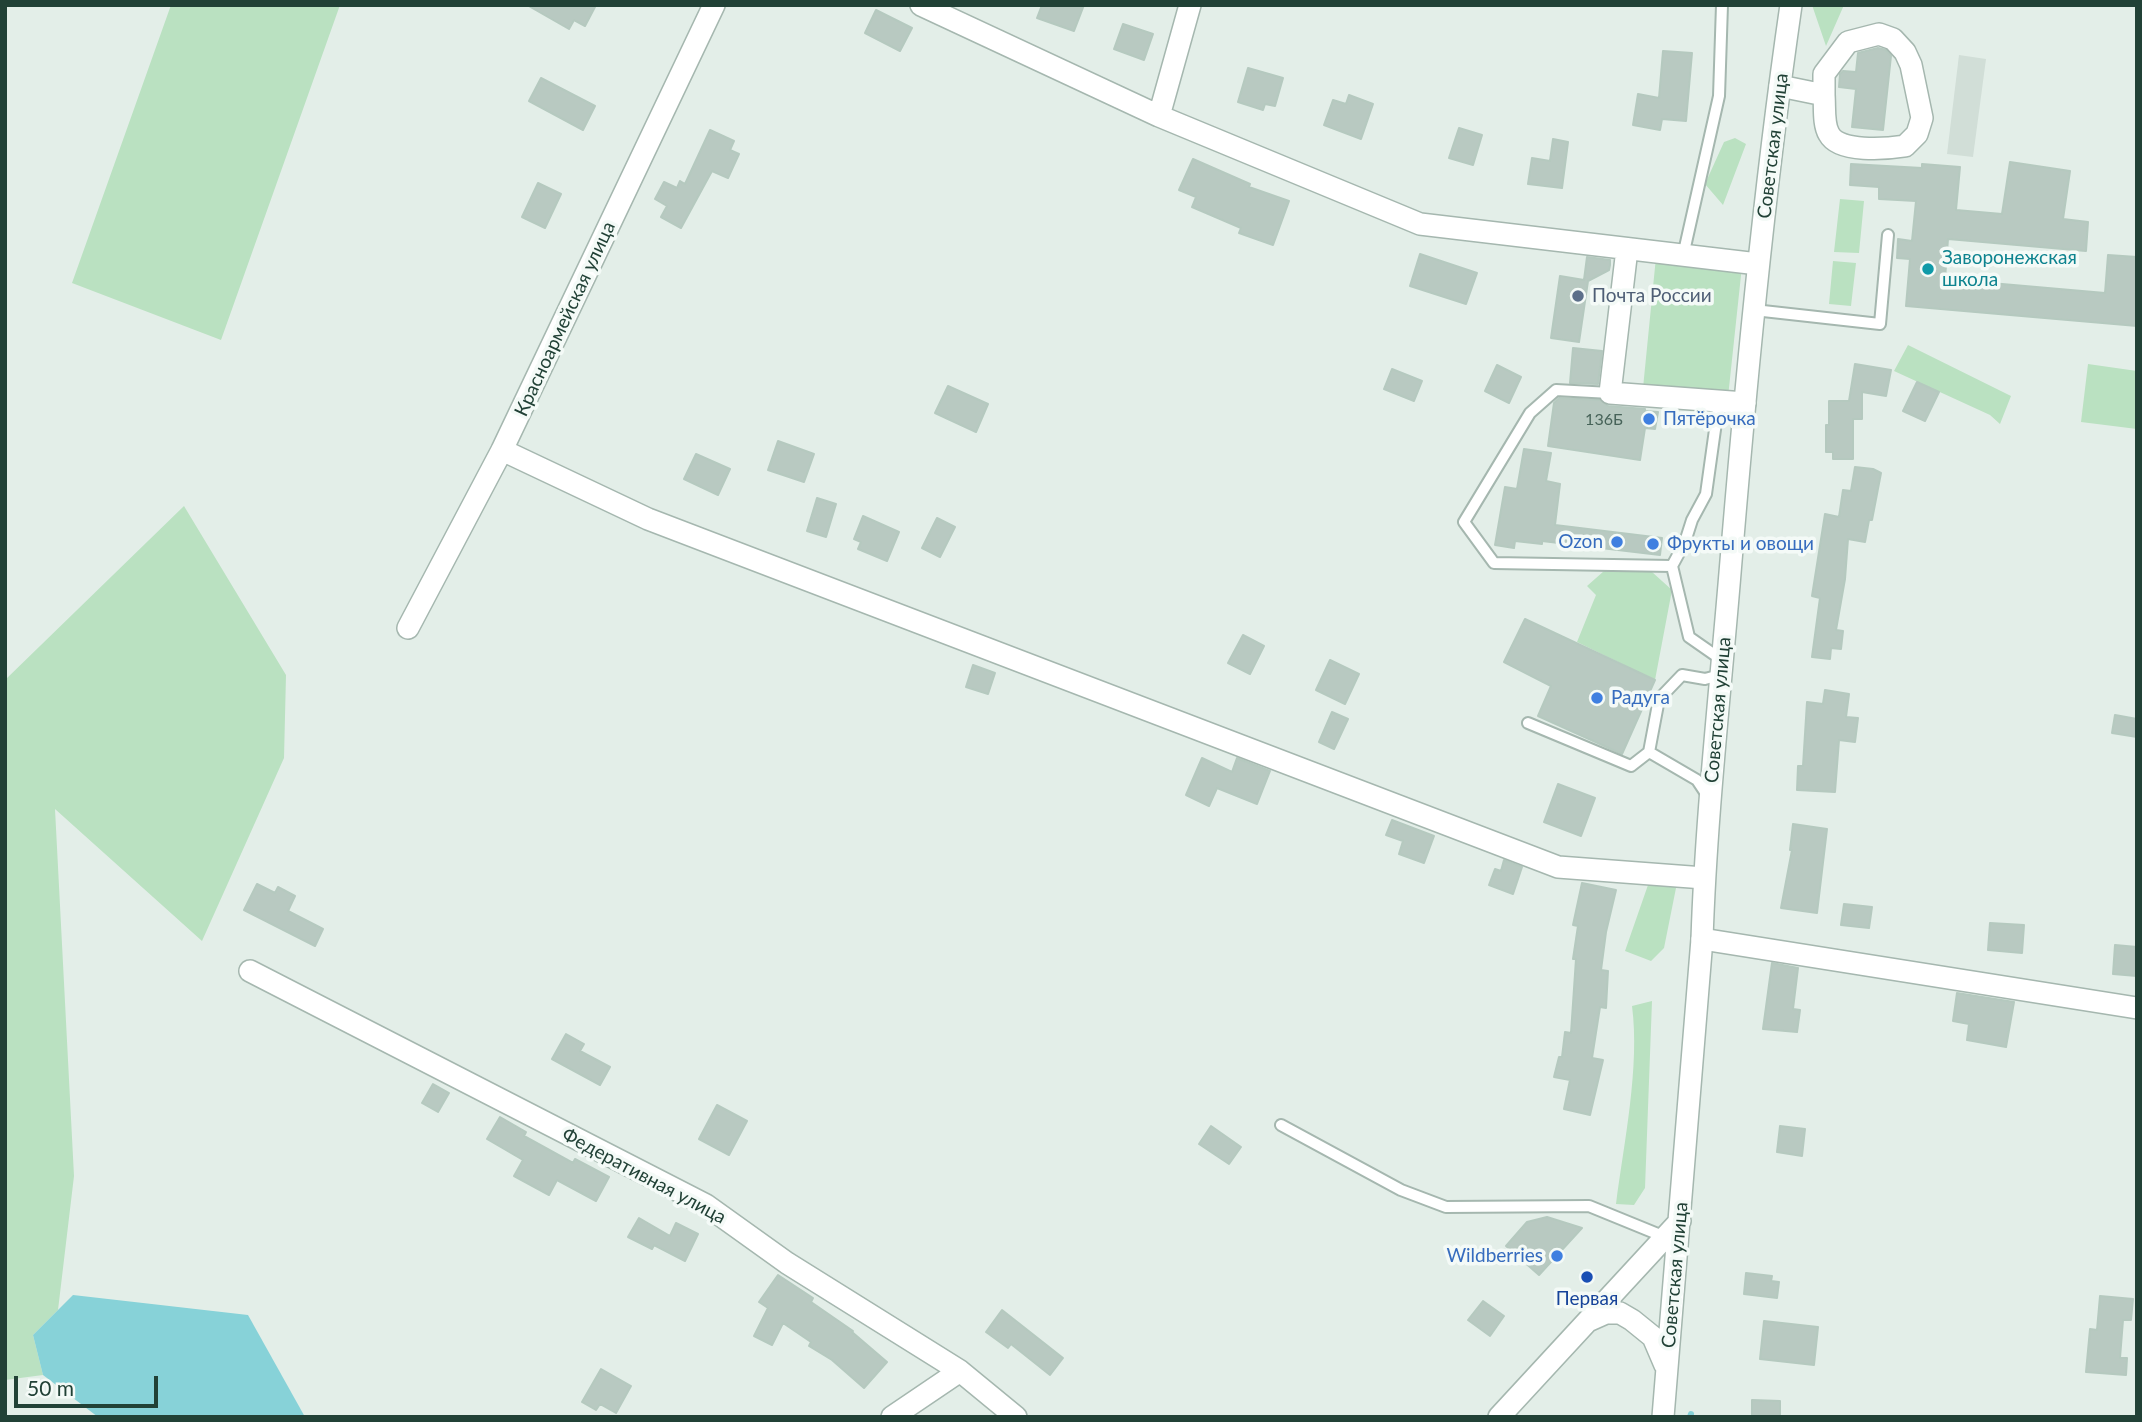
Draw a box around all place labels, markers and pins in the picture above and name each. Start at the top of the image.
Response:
place label: Заворонежская школа [1942,247,2077,291]
marker: Заворонежская школа [1920,261,1936,277]
place label: Почта России [1592,285,1712,307]
marker: Почта России [1570,288,1586,304]
place label: Пятёрочка [1663,408,1756,430]
marker: Пятёрочка [1641,411,1657,427]
place label: Ozon [1558,531,1603,553]
place label: Фрукты и овощи [1667,533,1814,555]
marker: Ozon [1609,534,1625,550]
marker: Фрукты и овощи [1645,536,1661,552]
place label: Радуга [1611,687,1670,709]
marker: Радуга [1589,690,1605,706]
place label: Wildberries [1446,1245,1543,1267]
marker: Wildberries [1549,1248,1565,1264]
marker: Первая [1579,1269,1595,1285]
place label: Первая [1556,1288,1618,1310]

